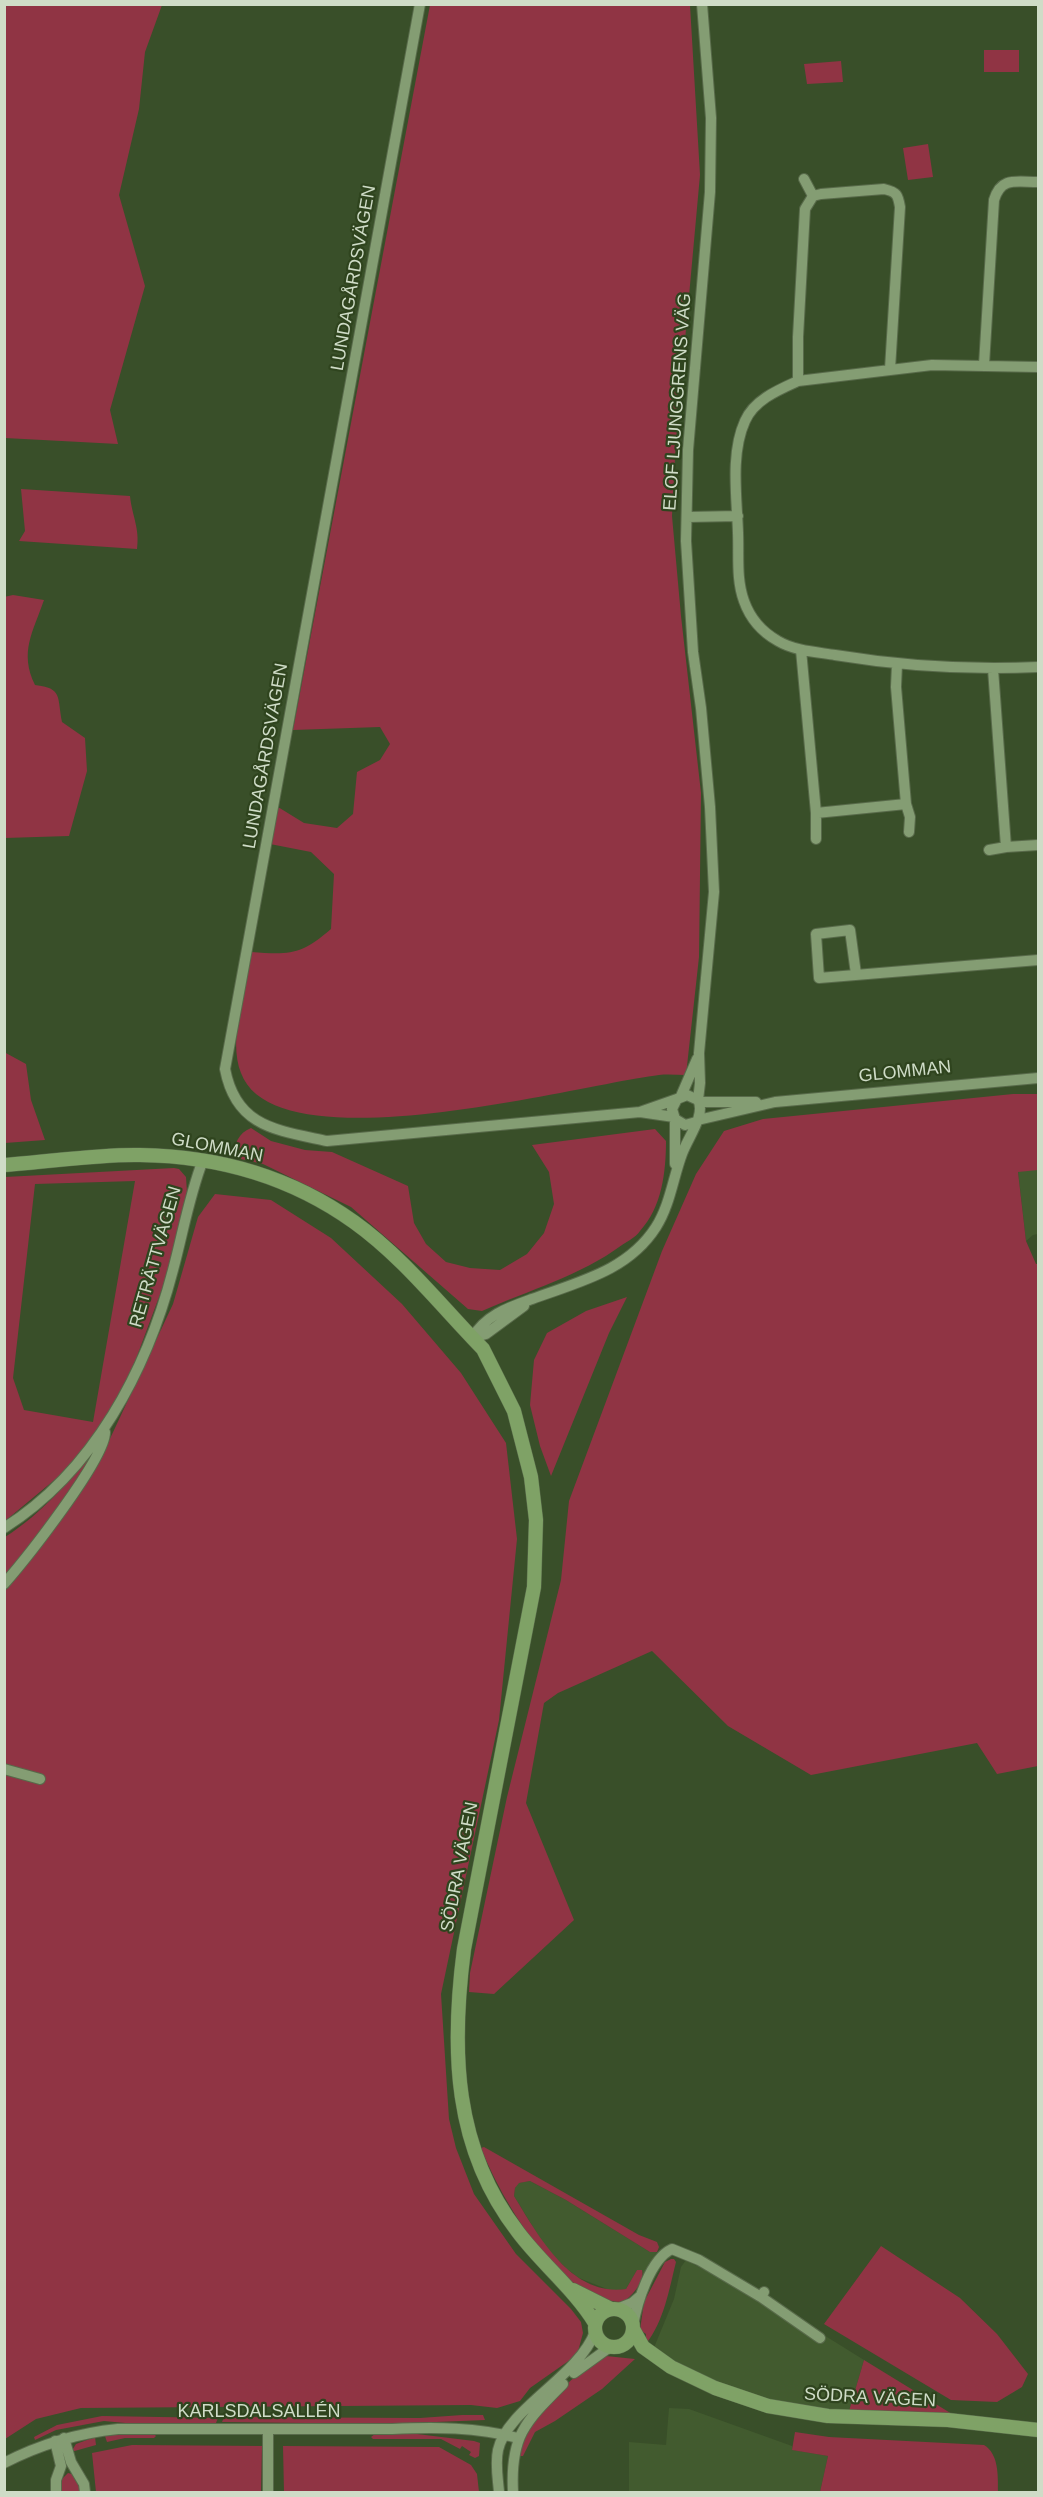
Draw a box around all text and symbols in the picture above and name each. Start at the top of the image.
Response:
street label: LUNDAGÅRDSVÄGEN [327,184,381,372]
street label: ELOF LJUNGGRENS VÄG [660,292,696,512]
street label: LUNDAGÅRDSVÄGEN [239,662,293,850]
street label: GLOMMAN [858,1056,952,1088]
street label: GLOMMAN [169,1129,265,1167]
street label: RETRÄTTVÄGEN [125,1184,187,1330]
street label: SÖDRA VÄGEN [437,1800,483,1934]
street label: SÖDRA VÄGEN [804,2384,936,2412]
street label: KARLSDALSALLÉN [177,2401,341,2423]

